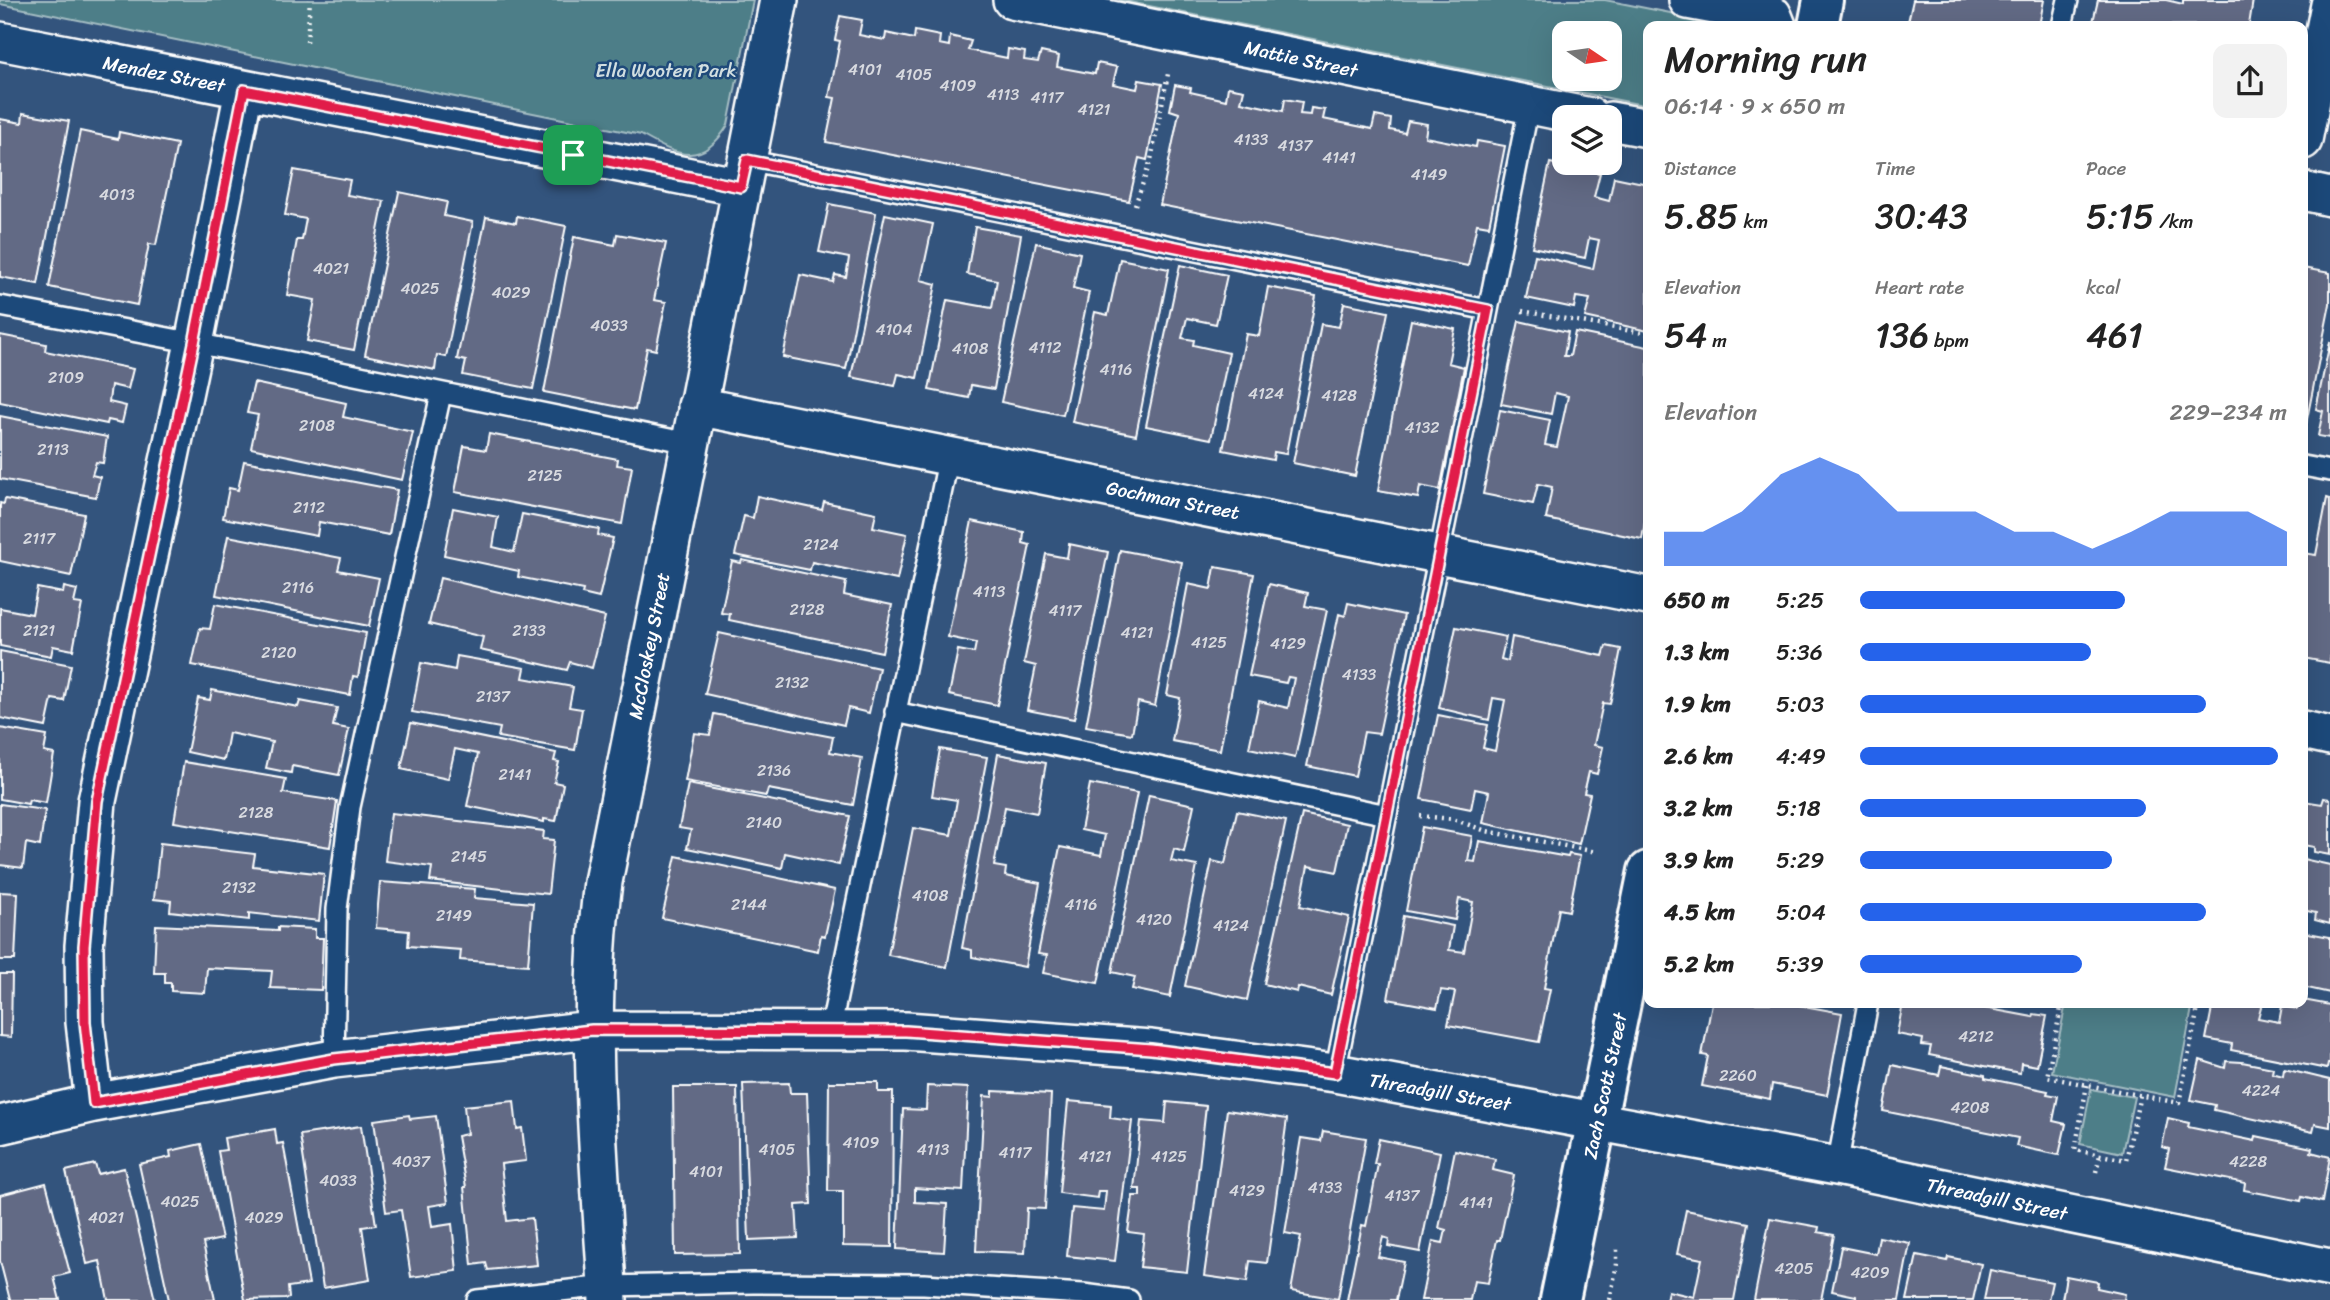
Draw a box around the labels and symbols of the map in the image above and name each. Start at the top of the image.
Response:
north arrow [1552,21,1622,91]
street label: Mattie Street [1241,31,1362,87]
street label: Mendez Street [100,46,229,102]
park label: Ella Wooten Park [595,54,737,87]
house number: 4101 [848,55,882,84]
house number: 4105 [896,60,933,89]
house number: 4109 [940,71,977,100]
house number: 4113 [987,80,1019,109]
house number: 4117 [1031,83,1064,112]
house number: 4121 [1078,95,1111,124]
pin [543,125,603,185]
house number: 4133 [1234,125,1268,154]
house number: 4137 [1278,131,1313,160]
house number: 4141 [1322,143,1356,172]
house number: 4149 [1411,160,1448,189]
house number: 4013 [99,180,135,209]
house number: 4021 [313,254,349,283]
house number: 4025 [400,274,440,303]
house number: 4029 [491,278,531,307]
house number: 4033 [590,311,628,340]
house number: 4104 [876,315,912,344]
house number: 4112 [1029,333,1061,362]
house number: 4108 [952,334,989,363]
house number: 4116 [1100,355,1132,384]
house number: 2109 [48,363,84,392]
house number: 4124 [1248,379,1284,408]
house number: 4128 [1321,381,1357,410]
house number: 2108 [299,411,335,440]
house number: 4132 [1405,413,1439,442]
house number: 2113 [37,435,69,464]
house number: 2125 [527,461,563,490]
street label: Gochman Street [1103,471,1243,529]
house number: 2112 [293,493,325,522]
house number: 2117 [23,524,56,553]
house number: 2124 [803,530,839,559]
street label: McCloskey Street [619,570,679,722]
house number: 2116 [282,573,314,602]
house number: 4113 [973,577,1005,606]
house number: 2128 [790,595,825,624]
house number: 4117 [1049,596,1082,625]
house number: 2121 [23,616,55,645]
house number: 2133 [512,616,546,645]
house number: 4121 [1121,618,1154,647]
house number: 4125 [1191,628,1227,657]
house number: 4129 [1270,629,1306,658]
house number: 2120 [261,638,297,667]
house number: 4133 [1342,660,1376,689]
house number: 2132 [775,668,809,697]
house number: 2137 [476,682,511,711]
house number: 2136 [757,756,791,785]
house number: 2141 [499,760,532,789]
house number: 2128 [239,798,274,827]
house number: 2140 [746,808,782,837]
house number: 2145 [451,842,487,871]
house number: 2132 [222,873,256,902]
house number: 4108 [912,881,949,910]
house number: 2144 [731,890,767,919]
house number: 4116 [1065,890,1097,919]
house number: 2149 [436,901,472,930]
house number: 4120 [1136,905,1172,934]
house number: 4124 [1213,911,1249,940]
street label: Zach Scott Street [1573,1009,1637,1162]
house number: 4212 [1958,1022,1994,1051]
house number: 2260 [1719,1061,1757,1090]
street label: Threadgill Street [1366,1063,1515,1121]
house number: 4224 [2242,1076,2280,1105]
house number: 4208 [1951,1093,1990,1122]
house number: 4109 [843,1128,880,1157]
house number: 4105 [759,1135,796,1164]
house number: 4113 [917,1135,949,1164]
house number: 4117 [999,1138,1032,1167]
house number: 4121 [1079,1142,1112,1171]
house number: 4125 [1151,1142,1187,1171]
house number: 4037 [392,1147,431,1176]
house number: 4228 [2229,1147,2267,1176]
house number: 4101 [689,1157,723,1186]
house number: 4033 [319,1166,357,1195]
street label: Threadgill Street [1923,1168,2072,1230]
house number: 4133 [1308,1173,1342,1202]
house number: 4129 [1229,1176,1265,1205]
house number: 4137 [1385,1181,1420,1210]
house number: 4025 [160,1187,200,1216]
house number: 4141 [1459,1188,1493,1217]
house number: 4021 [88,1203,124,1232]
house number: 4029 [244,1203,284,1232]
house number: 4205 [1774,1254,1814,1283]
house number: 4209 [1850,1258,1890,1287]

